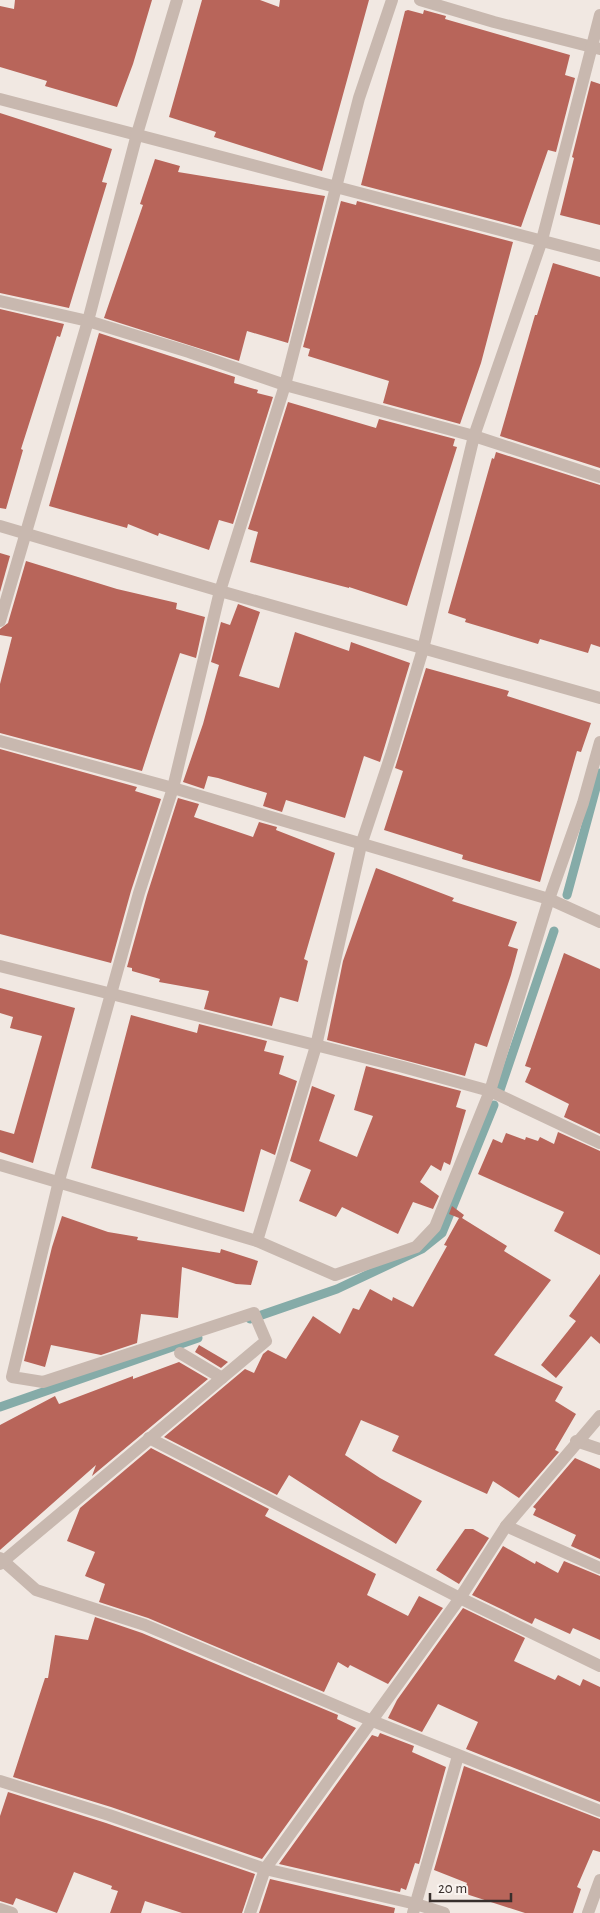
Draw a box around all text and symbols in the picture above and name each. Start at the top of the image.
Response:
scale bar [430,1870,511,1902]
text: 20 m [438,1881,467,1896]

